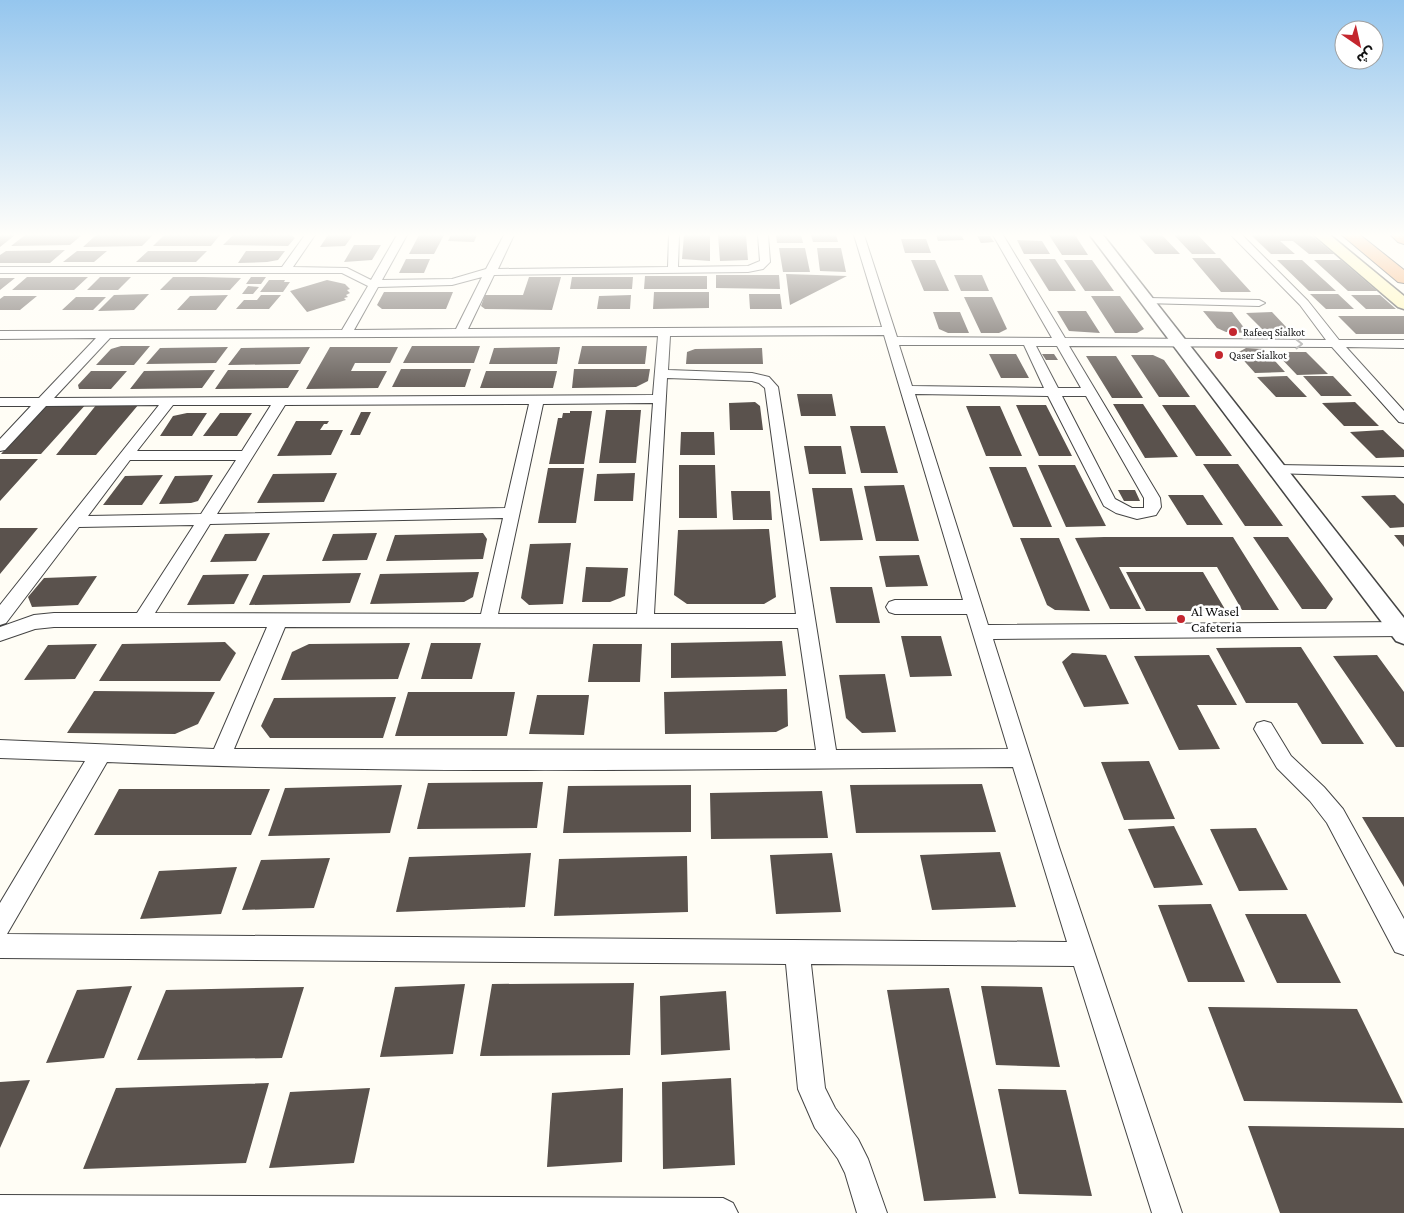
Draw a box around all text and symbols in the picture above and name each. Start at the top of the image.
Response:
north arrow [1334,20,1384,70]
text: ش [1354,44,1379,68]
marker: Rafeeq Sialkot [1227,326,1239,338]
place label: Rafeeq Sialkot [1243,326,1305,339]
one-way arrow [1296,339,1303,349]
marker: Qaser Sialkot [1213,349,1225,361]
place label: Qaser Sialkot [1229,349,1287,361]
place label: Al Wasel Cafeteria [1191,603,1242,635]
marker: Al Wasel Cafeteria [1175,613,1187,625]

